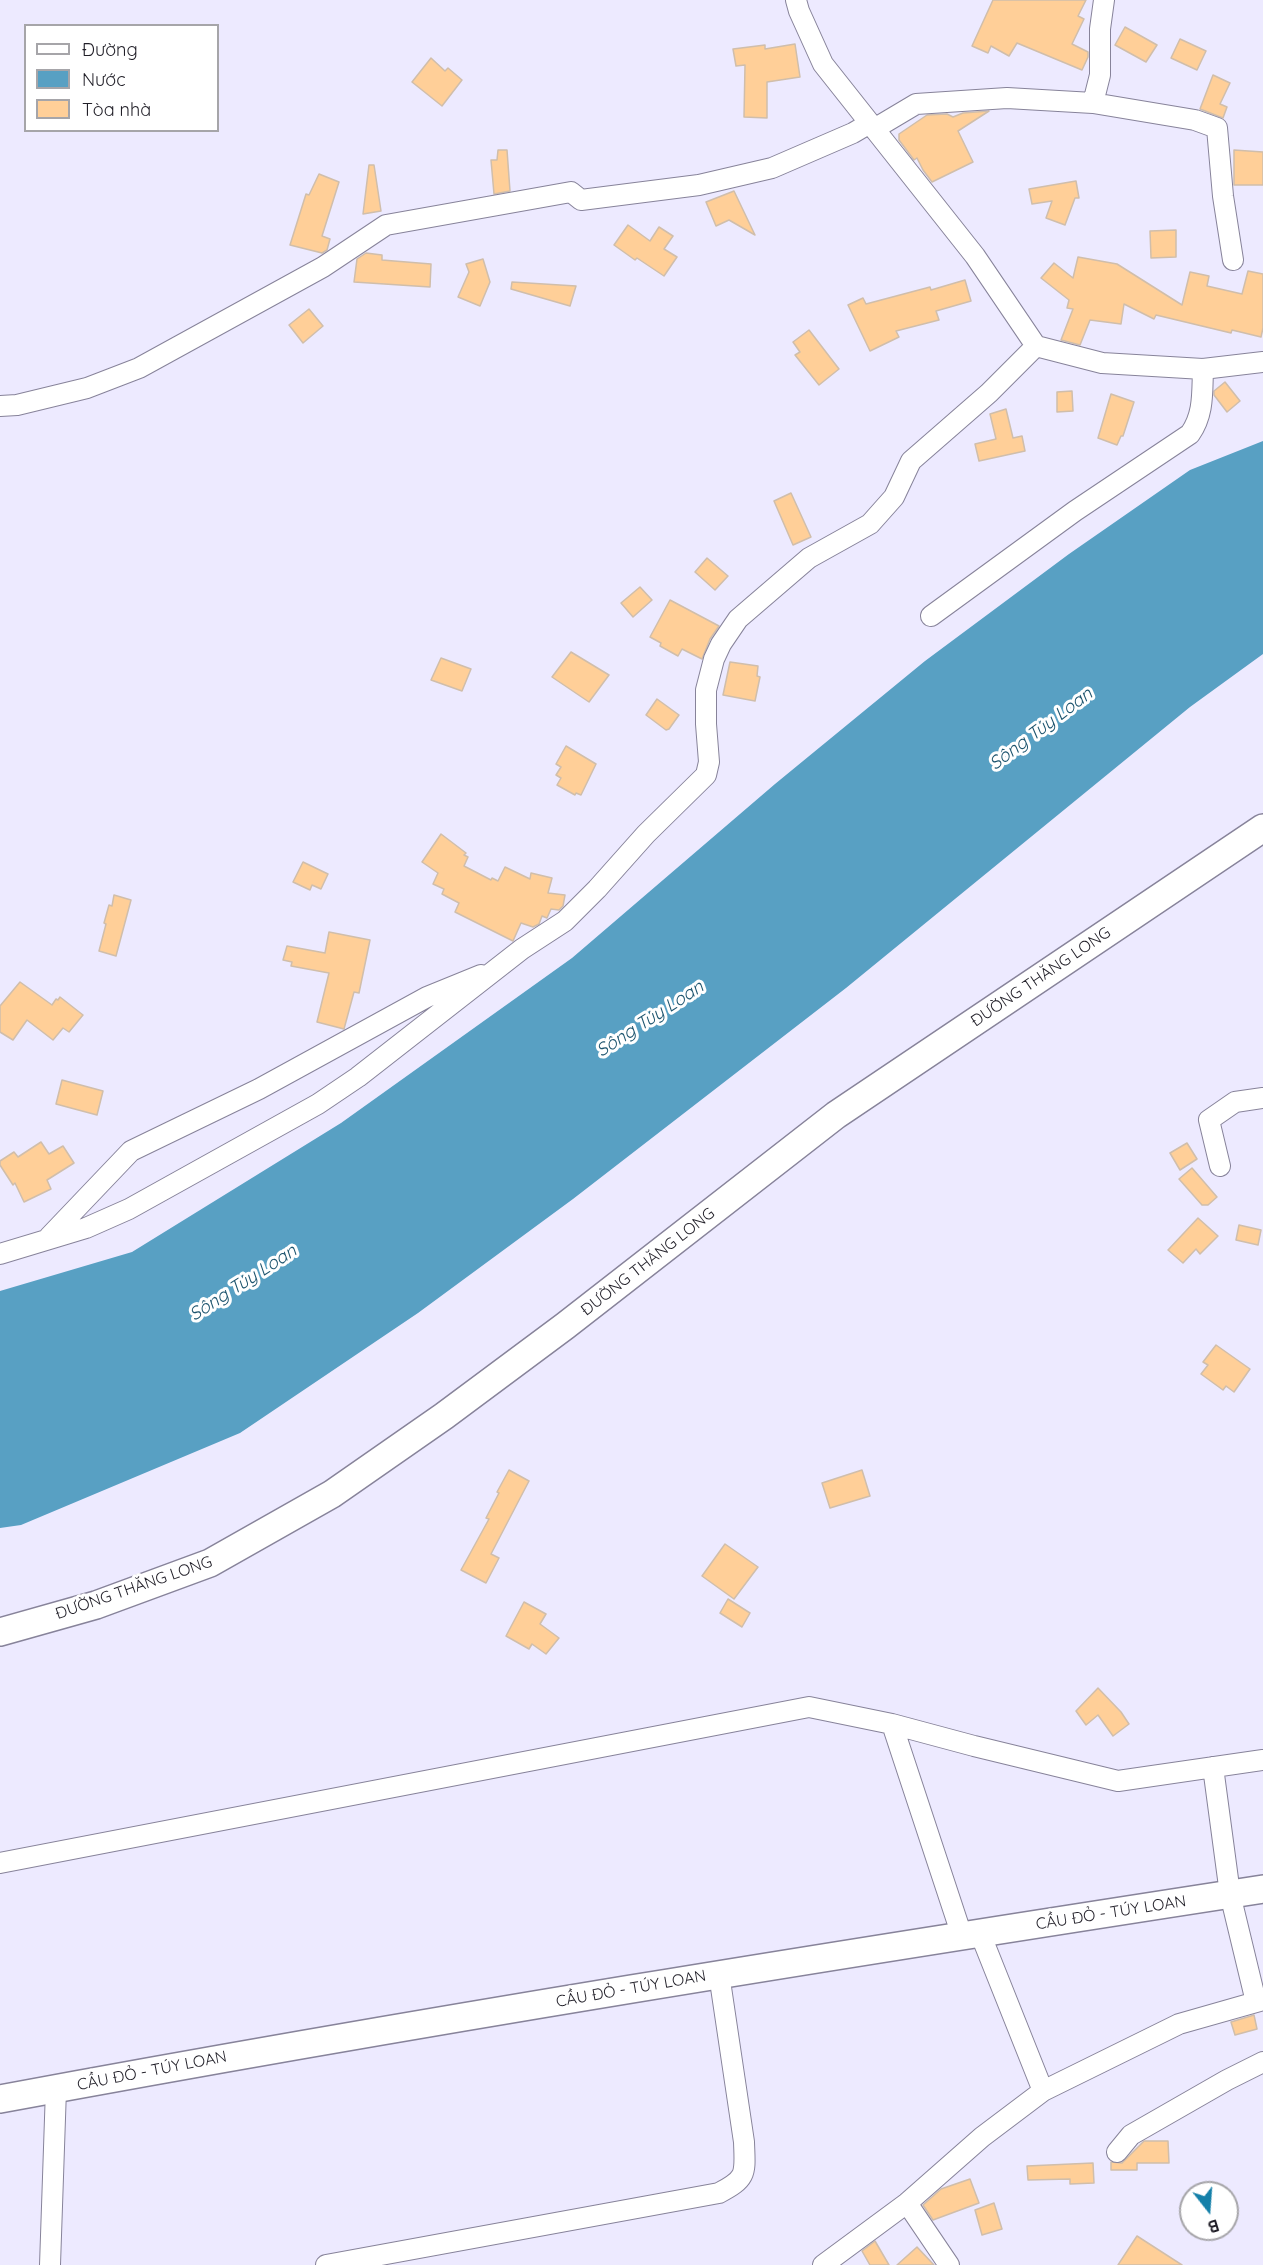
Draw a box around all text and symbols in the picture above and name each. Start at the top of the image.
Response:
legend [24,24,219,132]
text: Đường [82,38,138,61]
text: Nước [82,68,126,91]
text: Tòa nhà [82,98,151,121]
water label: Sông Túy Loan [985,683,1097,775]
street label: ĐƯỜNG THĂNG LONG [968,923,1114,1031]
water label: Sông Túy Loan [592,976,708,1062]
street label: ĐƯỜNG THĂNG LONG [577,1204,719,1320]
water label: Sông Túy Loan [185,1240,301,1326]
street label: ĐƯỜNG THĂNG LONG [53,1552,215,1624]
street label: CẦU ĐỎ - TÚY LOAN [1034,1892,1188,1934]
street label: CẦU ĐỎ - TÚY LOAN [555,1966,707,2012]
street label: CẦU ĐỎ - TÚY LOAN [76,2047,228,2095]
north arrow [1179,2181,1239,2241]
text: B [1206,2215,1222,2237]

